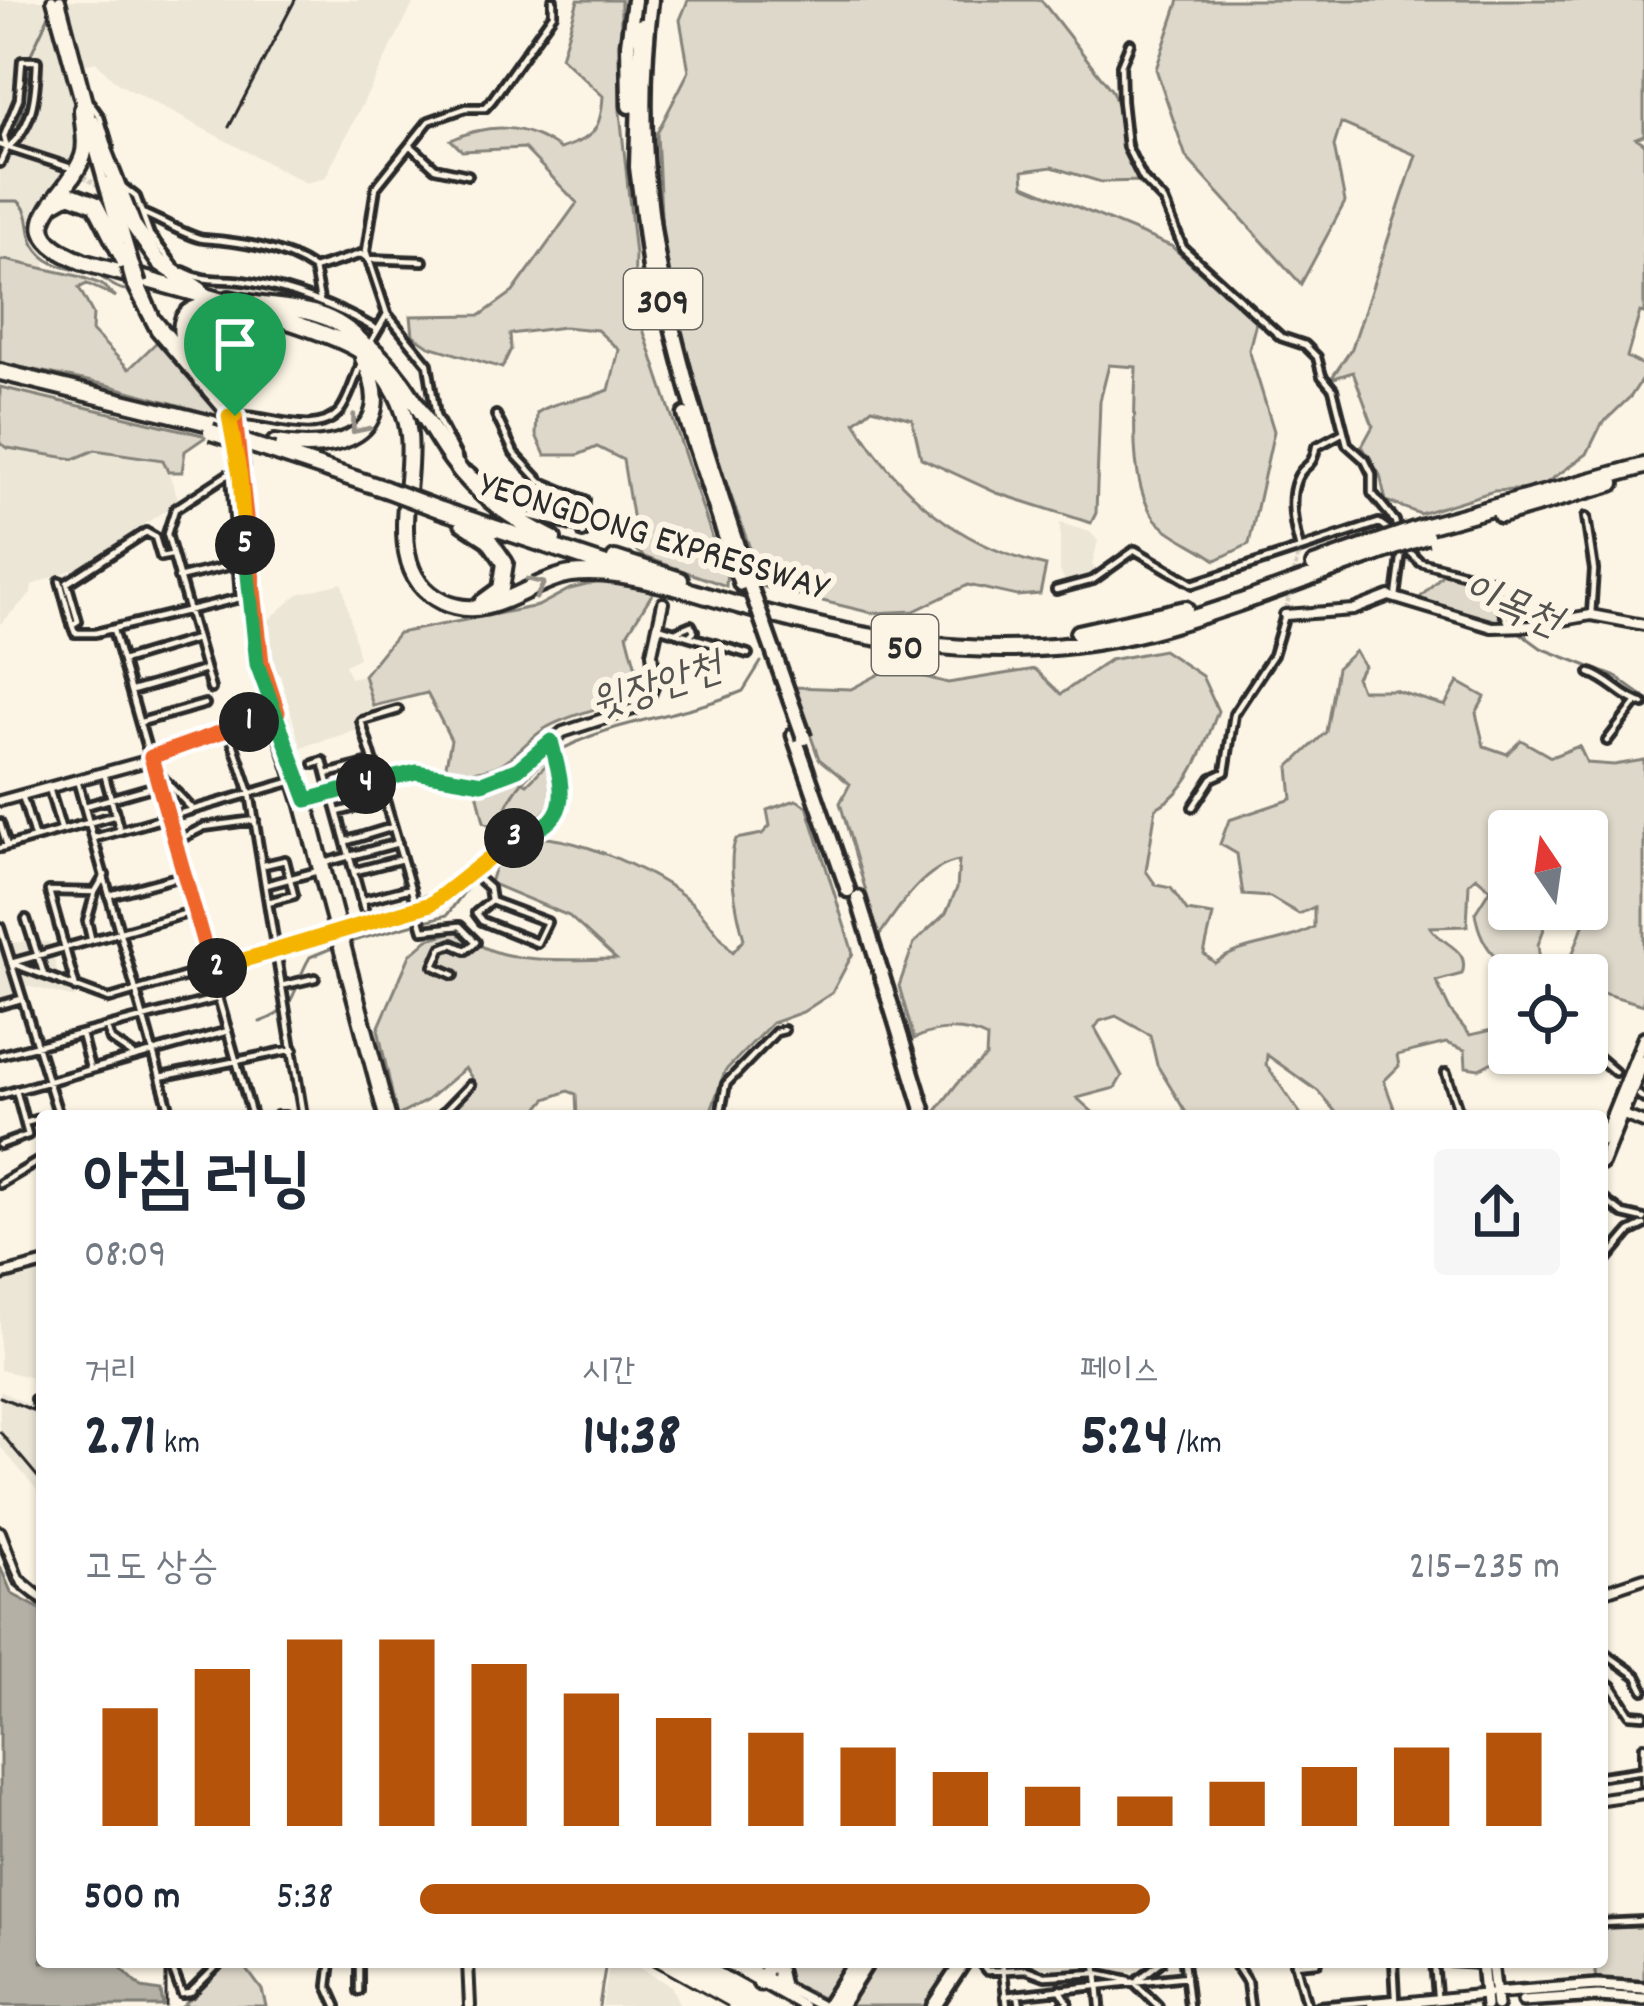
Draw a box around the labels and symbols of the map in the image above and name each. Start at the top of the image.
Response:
road number: 309 [624,269,702,329]
pin [184,293,286,416]
one-way arrow [351,413,372,435]
street label: YEONGDONG EXPRESSWAY [472,460,836,619]
pin: 5 [215,515,275,575]
water label: 이목천 [1452,562,1573,657]
one-way arrow [525,577,546,600]
road number: 50 [872,615,938,675]
water label: 윗장안천 [584,639,735,739]
pin: 1 [219,692,279,752]
pin: 4 [336,754,396,814]
pin: 3 [484,808,544,868]
north arrow [1488,810,1608,930]
pin: 2 [187,938,247,998]

